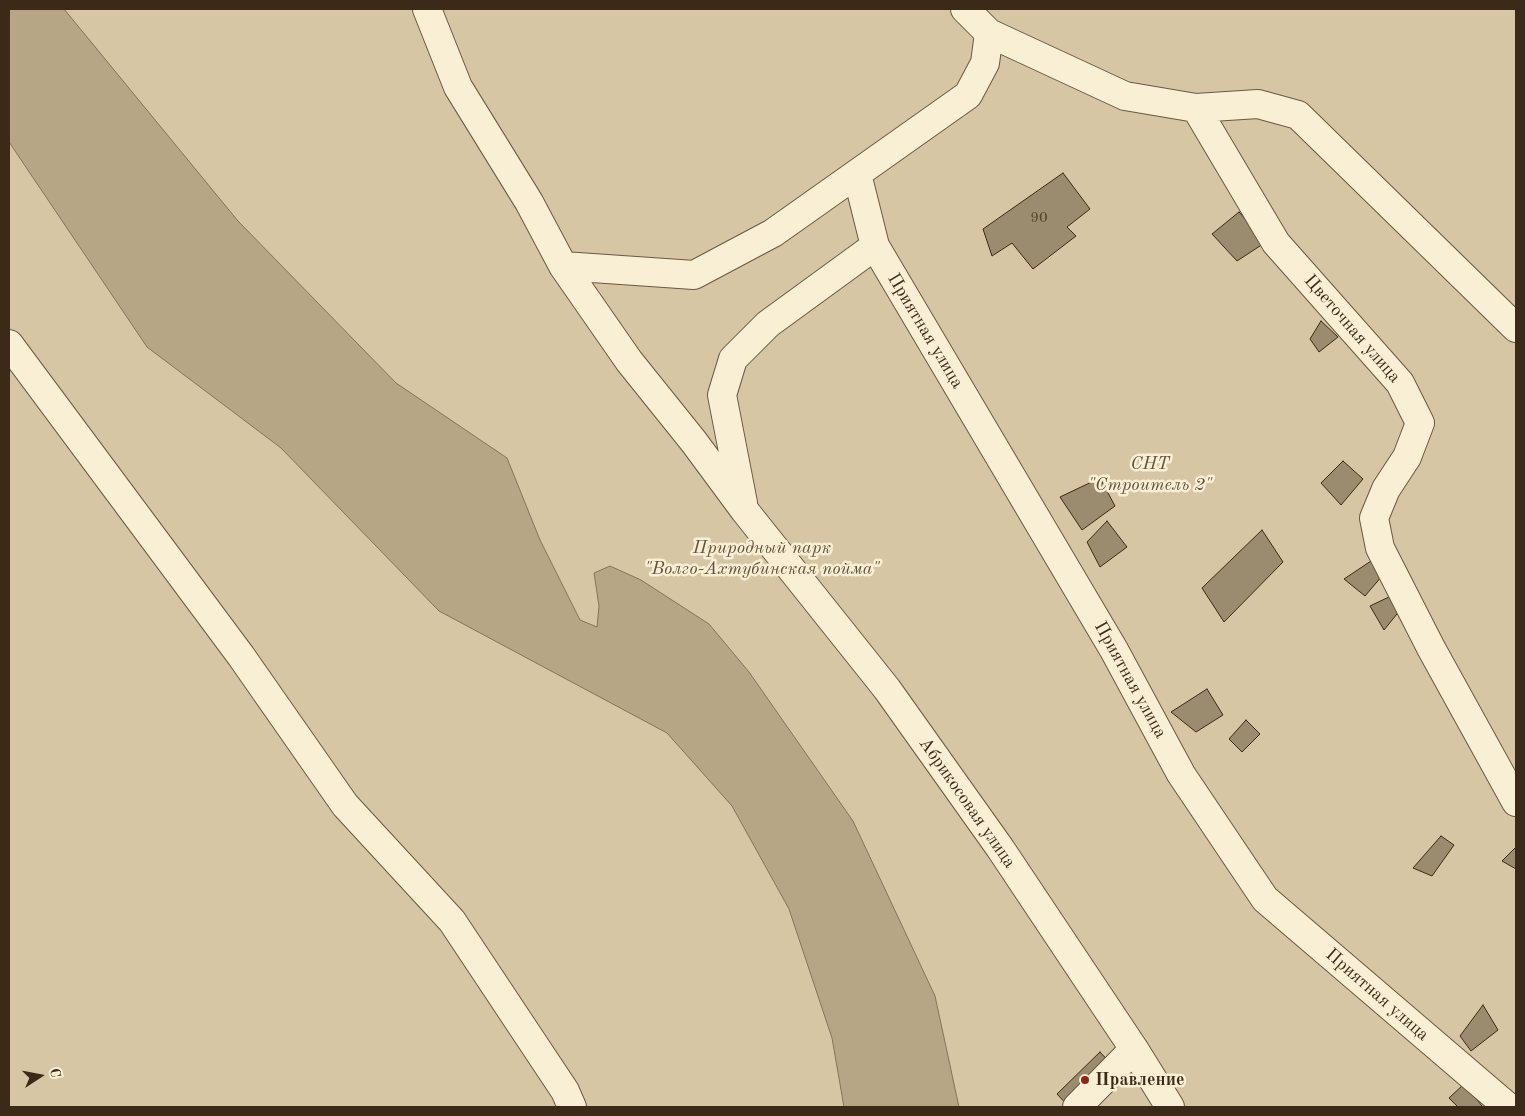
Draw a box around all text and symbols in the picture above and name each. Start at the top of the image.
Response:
house number: 90 [1030,209,1048,227]
street label: Приятная улица [882,270,968,392]
street label: Цветочная улица [1299,270,1405,388]
park label: СНТ "Строитель 2" [1088,453,1212,496]
park label: Природный парк "Волго-Ахтубинская пойма" [644,537,880,580]
street label: Приятная улица [1089,618,1171,742]
street label: Абрикосовая улица [914,734,1020,872]
street label: Приятная улица [1321,944,1433,1046]
north arrow [15,1051,65,1101]
text: С [47,1067,62,1079]
place label: Правление [1095,1069,1184,1091]
marker: Правление [1079,1074,1091,1086]

